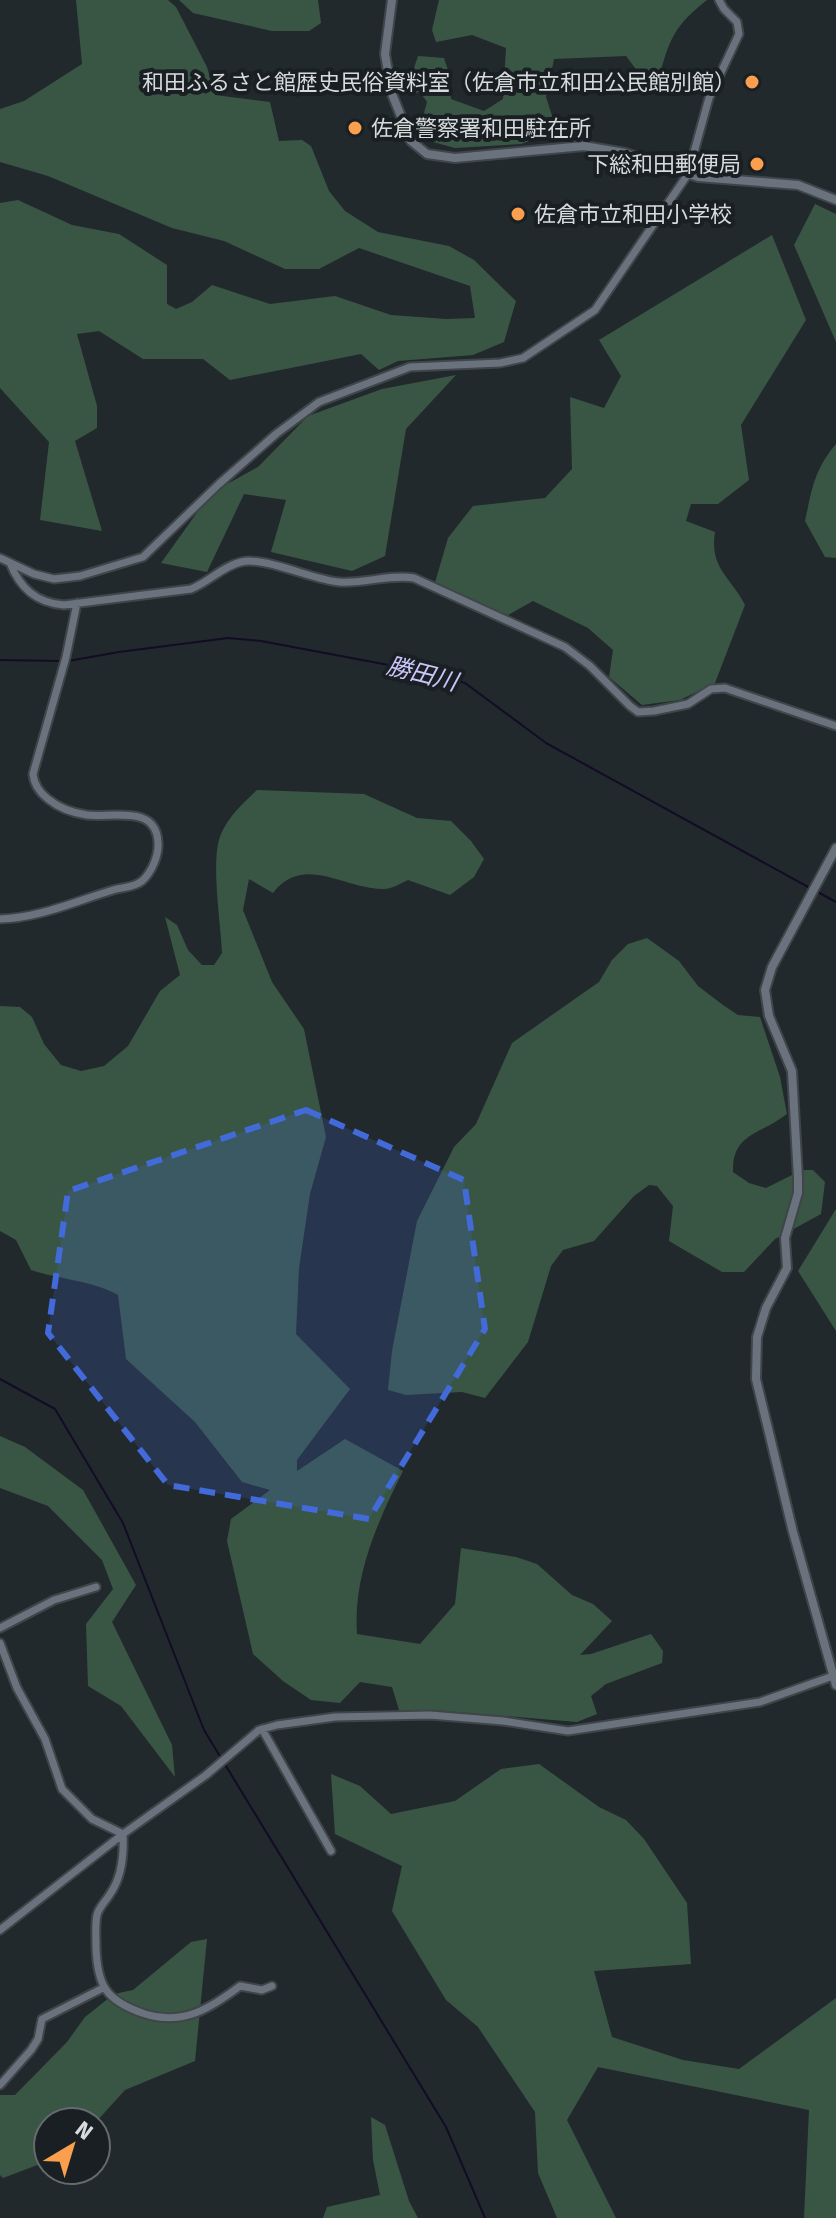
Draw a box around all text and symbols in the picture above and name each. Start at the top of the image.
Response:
place label: 和田ふるさと館歴史民俗資料室（佐倉市立和田公民館別館） [142,69,736,96]
marker: 和田ふるさと館歴史民俗資料室（佐倉市立和田公民館別館） [743,73,761,91]
place label: 佐倉警察署和田駐在所 [371,115,591,142]
marker: 佐倉警察署和田駐在所 [346,119,364,137]
place label: 下総和田郵便局 [587,151,741,178]
marker: 下総和田郵便局 [748,155,766,173]
place label: 佐倉市立和田小学校 [534,201,732,228]
marker: 佐倉市立和田小学校 [509,205,527,223]
water label: 勝田川 [384,652,463,697]
north arrow [32,2106,112,2186]
text: N [70,2116,98,2146]

